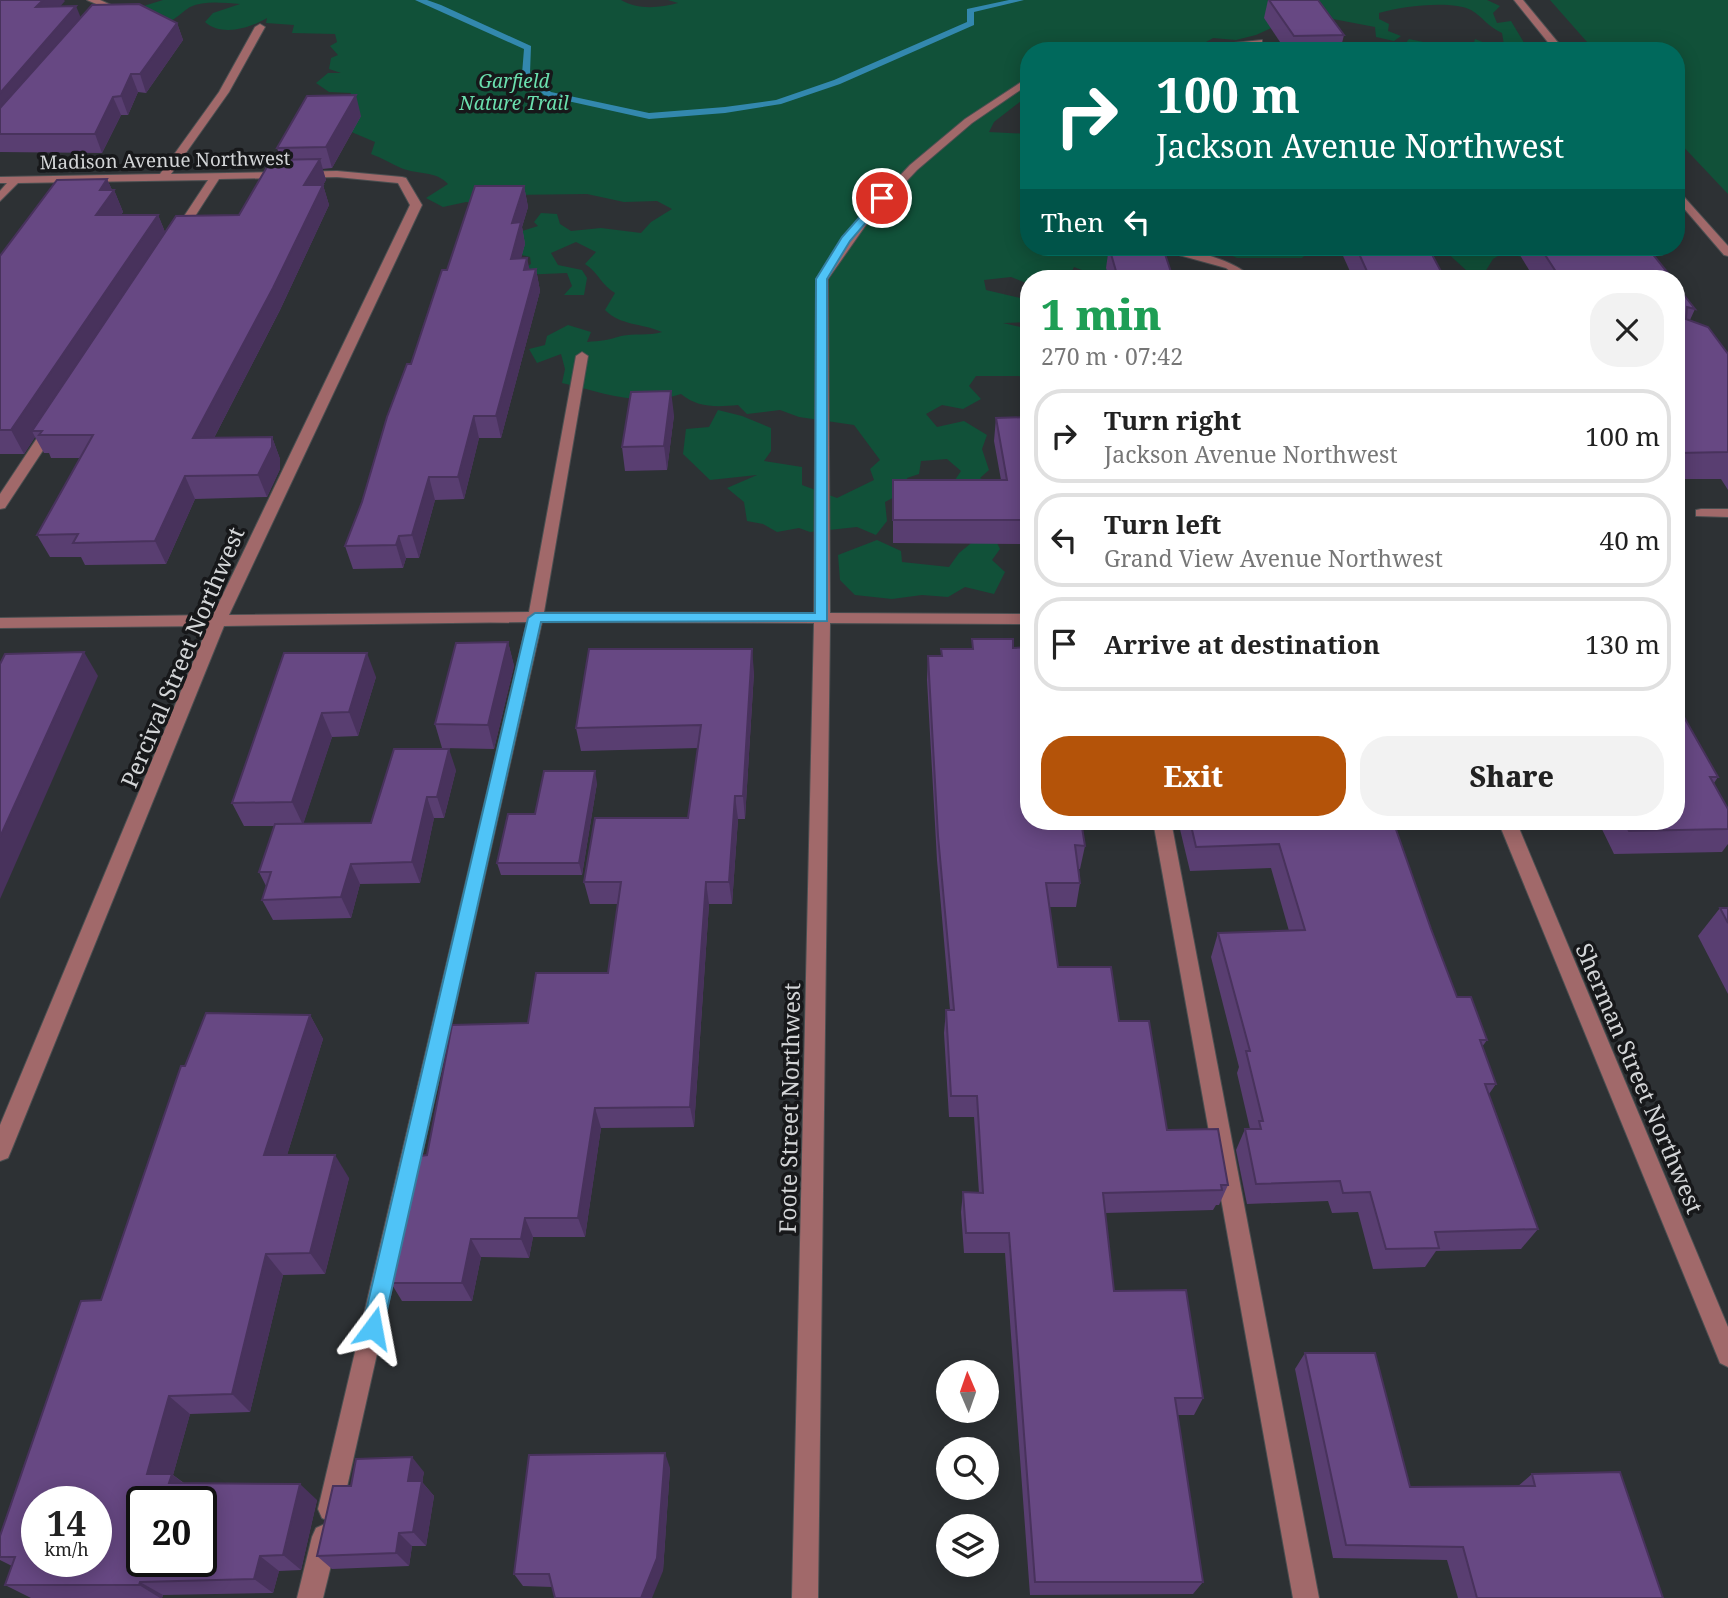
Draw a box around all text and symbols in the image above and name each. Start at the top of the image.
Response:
text: 100 m [1156,61,1300,127]
park label: Garfield Nature Trail [458,68,569,116]
icon: right [1041,70,1132,161]
text: Jackson Avenue Northwest [1156,124,1564,167]
street label: Madison Avenue Northwest [39,145,291,175]
pin [852,168,912,228]
icon: arrive [863,179,901,217]
icon: left [1118,203,1156,241]
text: Then [1041,204,1104,240]
text: 1 min [1041,285,1162,342]
button: close [1590,293,1664,367]
text: 270 m · 07:42 [1041,340,1183,372]
text: Turn right [1104,402,1241,438]
icon: right [1045,417,1083,455]
text: 100 m [1585,418,1660,454]
text: Jackson Avenue Northwest [1104,438,1398,470]
text: Turn left [1104,506,1221,542]
icon: left [1045,521,1083,559]
street label: Percival Street Northwest [113,522,251,792]
text: 40 m [1600,522,1660,558]
text: Grand View Avenue Northwest [1104,542,1443,574]
icon: arrive [1045,625,1083,663]
text: Arrive at destination [1104,626,1380,662]
text: 130 m [1585,626,1660,662]
button: Exit [1041,736,1346,816]
button: Share [1360,736,1664,816]
street label: Sherman Street Northwest [1568,938,1712,1218]
street label: Foote Street Northwest [771,982,807,1234]
position arrow [336,1291,410,1365]
north arrow [936,1360,999,1423]
map controls [936,1360,999,1577]
button: search [936,1437,999,1500]
speed limit sign: 20 [126,1486,217,1577]
text: 14 [47,1499,86,1546]
button: layers [936,1514,999,1577]
text: km/h [44,1537,89,1561]

